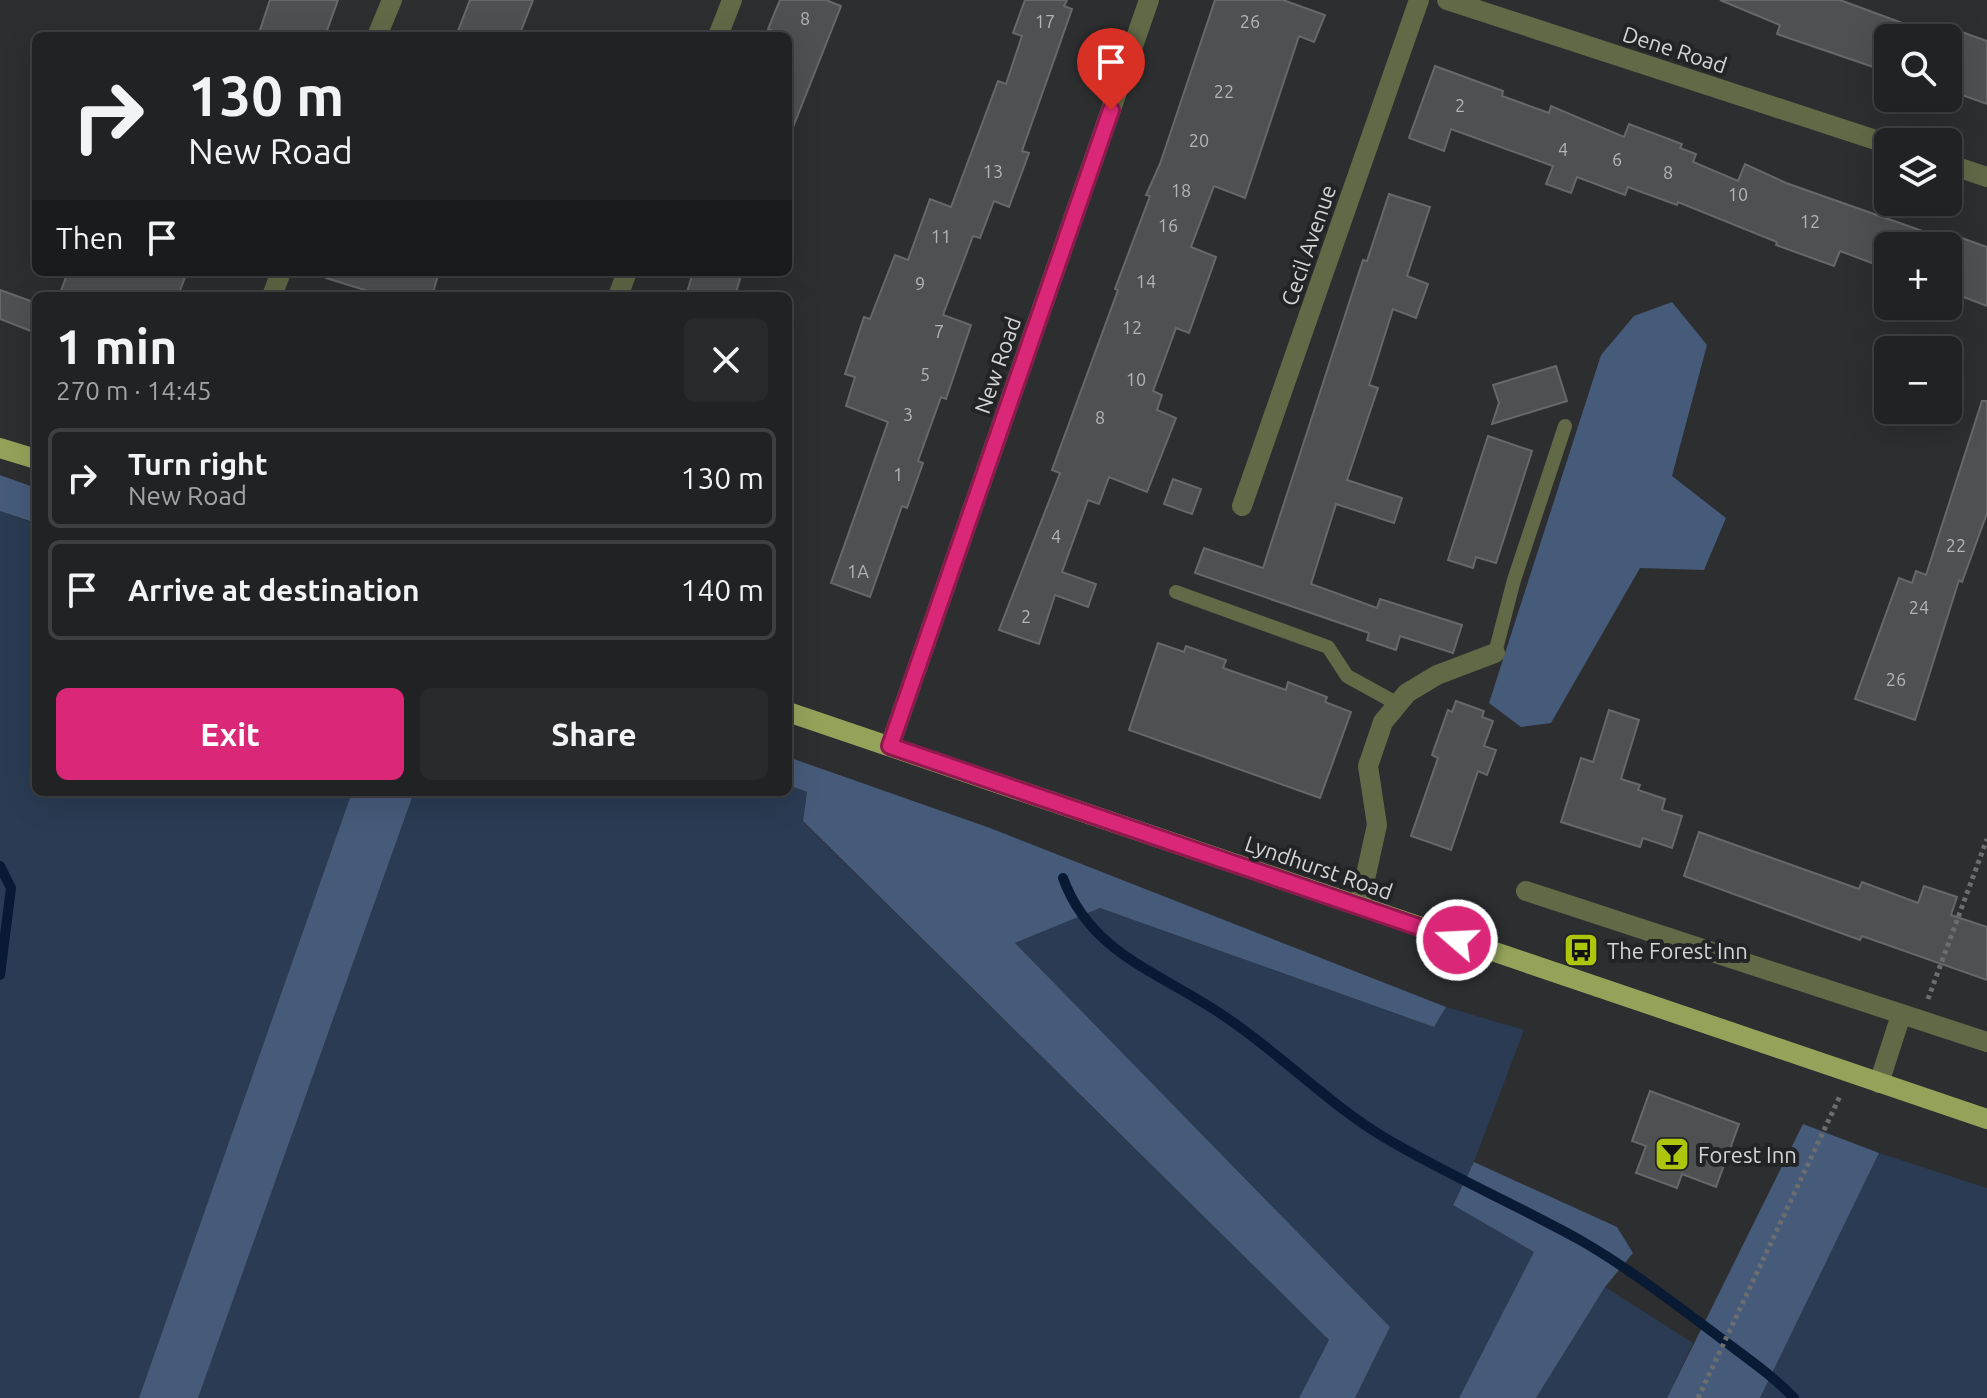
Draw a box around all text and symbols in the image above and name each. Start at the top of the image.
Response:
house number: 8 [800,8,810,28]
house number: 17 [1035,11,1055,31]
house number: 26 [1240,11,1260,31]
street label: Dene Road [1620,20,1730,78]
map controls [1874,24,1962,424]
button: search [1874,24,1962,112]
pin [1077,28,1145,110]
icon: arrive [1089,40,1133,84]
icon: right [56,64,160,168]
text: 130 m [188,64,344,127]
house number: 22 [1214,81,1234,101]
house number: 2 [1455,95,1465,115]
button: layers [1874,128,1962,216]
text: New Road [188,130,353,171]
house number: 20 [1189,130,1209,150]
house number: 4 [1558,139,1568,159]
house number: 6 [1612,149,1622,169]
house number: 13 [983,161,1003,181]
house number: 8 [1663,162,1673,182]
house number: 18 [1171,180,1191,200]
street label: Cecil Avenue [1276,181,1340,309]
house number: 10 [1728,184,1748,204]
house number: 12 [1800,211,1820,231]
house number: 16 [1158,215,1178,235]
icon: arrive [140,216,184,260]
text: Then [56,221,124,255]
house number: 11 [931,226,951,246]
button: + [1874,232,1962,320]
house number: 14 [1136,271,1156,291]
house number: 9 [915,273,925,293]
street label: New Road [969,313,1025,417]
house number: 12 [1122,317,1142,337]
button: close [684,318,768,402]
text: 1 min [56,319,177,373]
house number: 7 [934,321,944,341]
button: − [1874,336,1962,424]
house number: 5 [920,364,930,384]
house number: 10 [1126,369,1146,389]
text: 270 m · 14:45 [56,376,212,405]
house number: 3 [903,404,913,424]
house number: 8 [1095,407,1105,427]
text: Turn right [128,447,268,481]
icon: right [60,456,104,500]
text: 130 m [680,461,764,495]
house number: 1 [893,464,903,484]
text: New Road [128,481,247,510]
house number: 4 [1051,526,1061,546]
house number: 22 [1946,535,1966,555]
house number: 1A [847,561,869,581]
icon: arrive [60,568,104,612]
text: Arrive at destination [128,573,420,607]
text: 140 m [680,573,764,607]
house number: 24 [1909,597,1929,617]
house number: 2 [1021,606,1031,626]
house number: 26 [1886,669,1906,689]
button: Exit [56,688,404,780]
button: Share [420,688,768,780]
street label: Lyndhurst Road [1242,830,1396,904]
position arrow [1415,898,1499,982]
bus stop icon: The Forest Inn [1562,931,1600,969]
place label: The Forest Inn [1607,938,1748,963]
bar icon: Forest Inn [1653,1135,1691,1173]
place label: Forest Inn [1698,1142,1797,1167]

